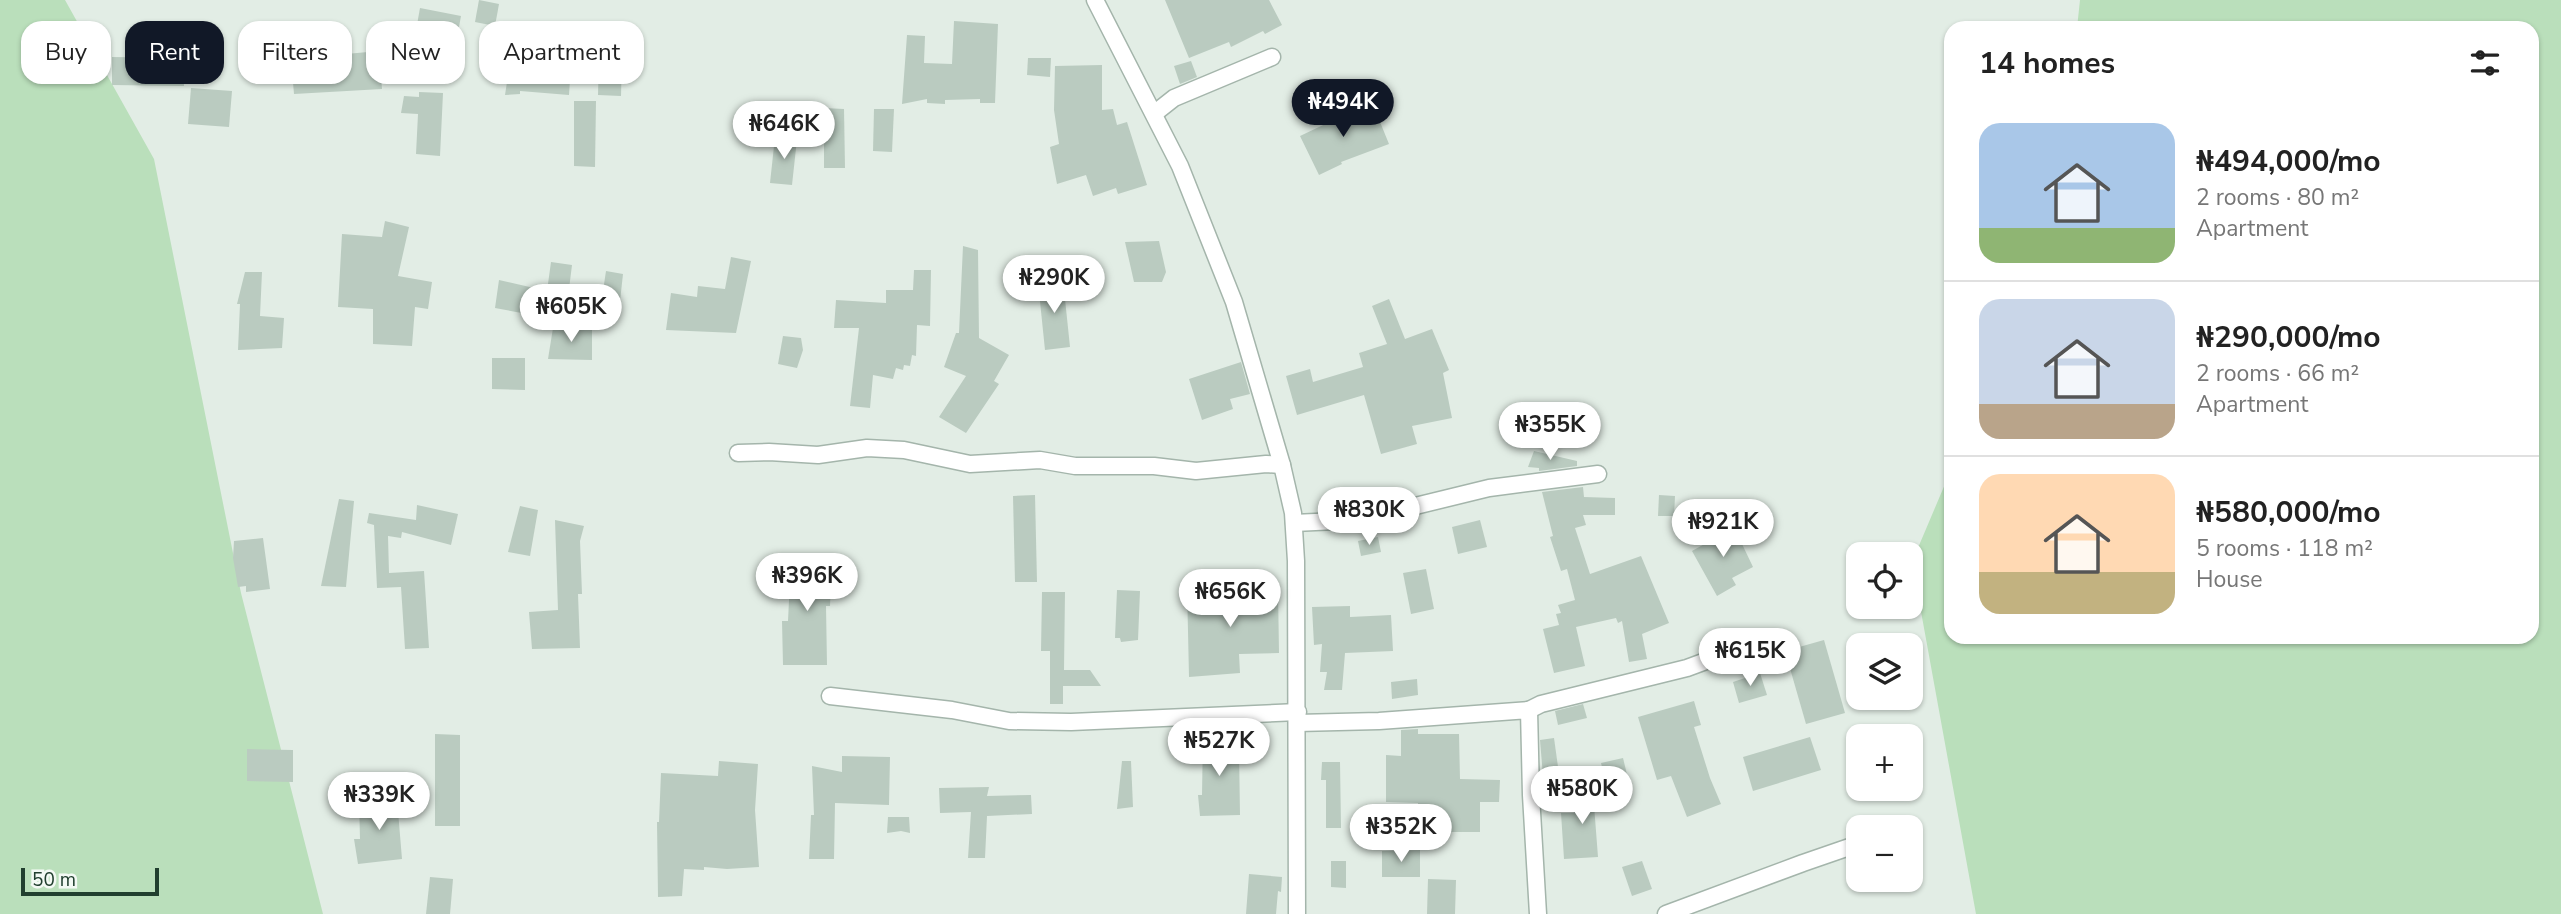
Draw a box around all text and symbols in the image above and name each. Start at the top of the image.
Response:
chip: Buy [21,21,111,84]
chip: Rent [125,21,224,84]
chip: Filters [238,21,352,84]
chip: New [366,21,465,84]
chip: Apartment [479,21,644,84]
text: 14 homes [1979,43,2115,84]
icon: filters [2466,44,2504,82]
pin: ₦494K [1294,80,1392,139]
text: ₦494K [1308,86,1378,117]
pin: ₦646K [735,102,833,161]
text: ₦646K [749,108,819,139]
text: ₦494,000/mo [2196,141,2381,182]
icon: home [2035,151,2119,235]
text: 2 rooms · 80 m² [2196,182,2359,213]
text: Apartment [2196,213,2308,244]
pin: ₦290K [1005,256,1103,315]
text: ₦290K [1019,262,1089,293]
pin: ₦605K [522,284,620,344]
text: ₦605K [536,291,606,322]
text: ₦290,000/mo [2196,317,2381,358]
icon: home [2035,327,2119,411]
text: 2 rooms · 66 m² [2196,358,2359,389]
text: Apartment [2196,389,2308,420]
pin: ₦355K [1501,402,1599,462]
text: ₦355K [1515,409,1585,440]
pin: ₦830K [1320,488,1418,547]
text: ₦580,000/mo [2196,492,2381,533]
text: ₦830K [1334,494,1404,525]
pin: ₦921K [1674,500,1772,559]
icon: home [2035,502,2119,586]
text: ₦921K [1688,506,1758,537]
text: 5 rooms · 118 m² [2196,533,2373,564]
map controls [1846,542,1923,892]
button: locate [1846,542,1923,619]
pin: ₦396K [758,554,856,613]
text: ₦396K [772,560,842,591]
text: House [2196,564,2263,595]
pin: ₦656K [1181,570,1279,629]
text: ₦656K [1195,576,1265,607]
pin: ₦615K [1701,628,1799,688]
button: layers [1846,633,1923,710]
text: ₦615K [1715,635,1785,666]
pin: ₦527K [1170,718,1268,778]
button: + [1846,724,1923,801]
text: ₦527K [1184,725,1254,756]
pin: ₦580K [1533,766,1631,826]
pin: ₦339K [330,772,428,832]
text: ₦580K [1547,773,1617,804]
text: ₦339K [344,779,414,810]
pin: ₦352K [1352,804,1450,864]
text: ₦352K [1366,811,1436,842]
button: − [1846,815,1923,892]
scale bar [21,865,159,897]
text: 50 m [32,867,76,893]

